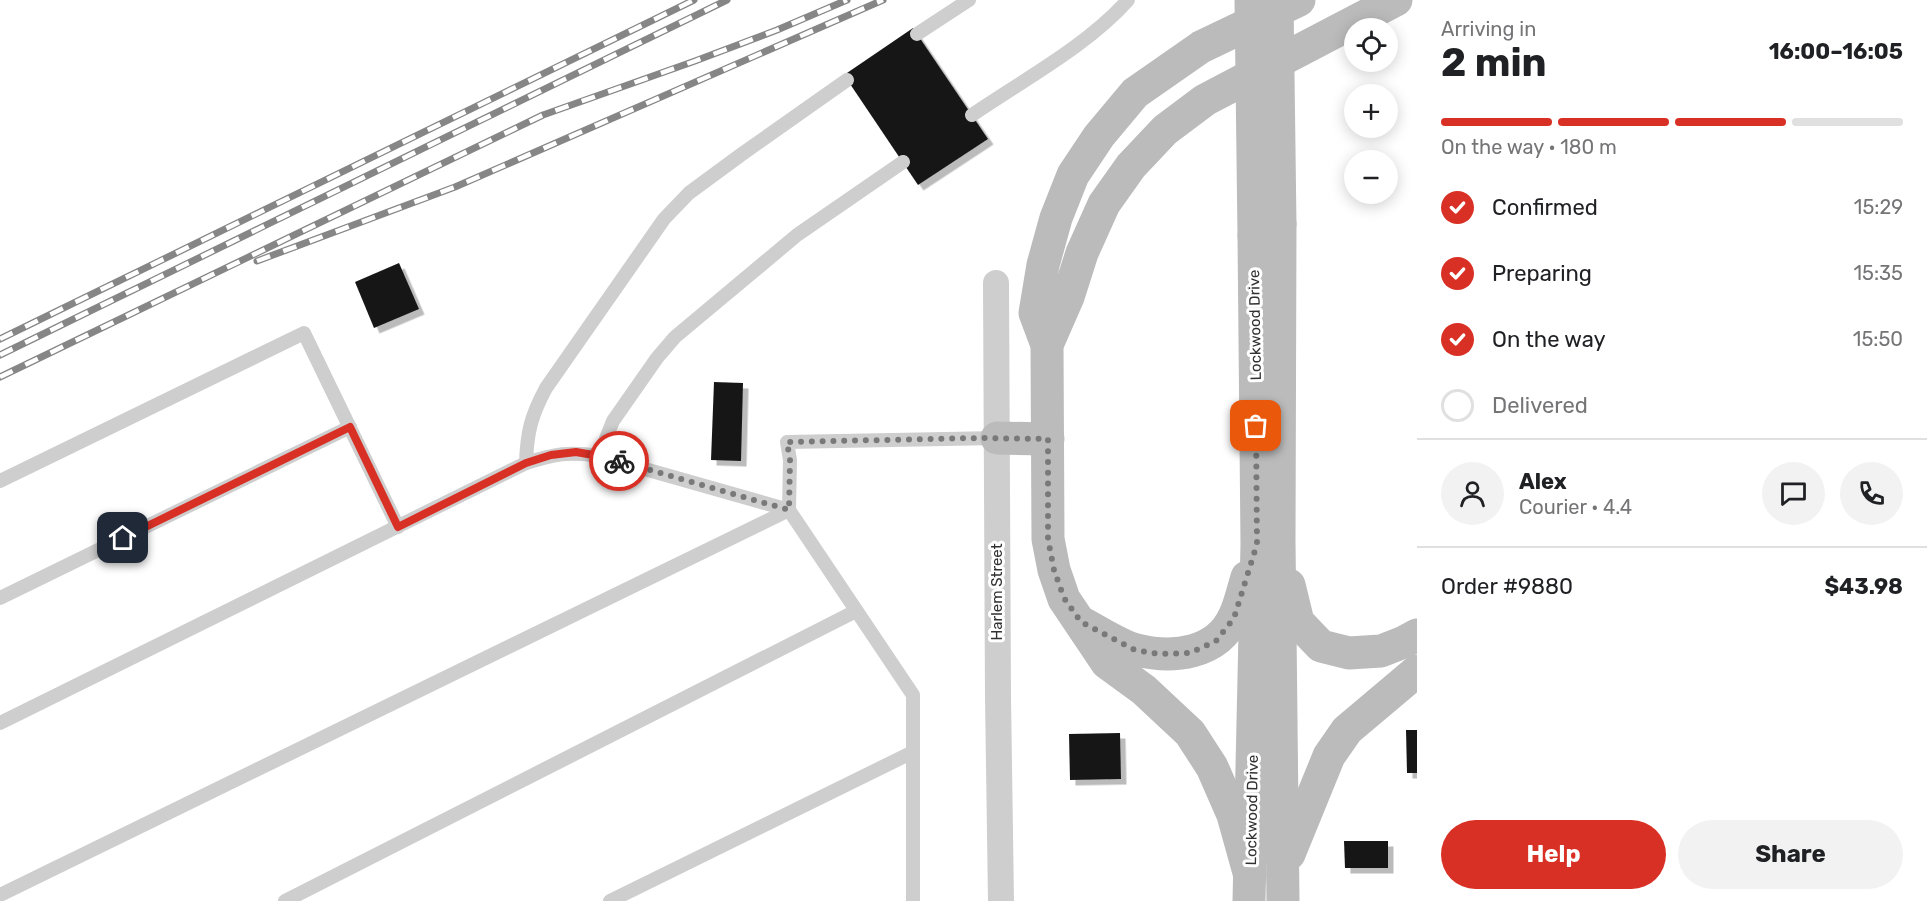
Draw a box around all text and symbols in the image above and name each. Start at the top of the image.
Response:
text: Arriving in [1441,17,1536,41]
map controls [1344,18,1398,204]
button: locate [1344,18,1398,72]
text: 16:00–16:05 [1769,38,1903,65]
text: 2 min [1441,40,1547,86]
button: + [1344,84,1398,138]
text: On the way · 180 m [1441,135,1617,159]
button: − [1344,150,1398,204]
icon: check [1441,191,1474,224]
text: Confirmed [1492,194,1598,221]
text: 15:29 [1854,195,1903,219]
icon: check [1441,257,1474,290]
text: Preparing [1492,260,1592,287]
text: 15:35 [1854,261,1903,285]
street label: Lockwood Drive [1245,270,1265,380]
icon: check [1441,323,1474,356]
text: On the way [1492,326,1606,353]
text: 15:50 [1853,327,1903,351]
text: Delivered [1492,392,1588,419]
pin [1230,400,1281,451]
icon: bag [1239,409,1272,442]
courier [589,431,649,491]
icon: bike [603,445,636,478]
button: person [1441,462,1504,525]
button: chat [1762,462,1825,525]
button: phone [1840,462,1903,525]
text: Alex [1519,468,1567,495]
text: Courier · 4.4 [1519,495,1632,519]
pin [97,512,148,563]
icon: home [106,521,139,554]
street label: Harlem Street [988,543,1006,641]
text: Order #9880 [1441,573,1573,600]
text: $43.98 [1824,573,1903,600]
street label: Lockwood Drive [1242,755,1262,865]
button: Help [1441,820,1666,889]
button: Share [1678,820,1903,889]

